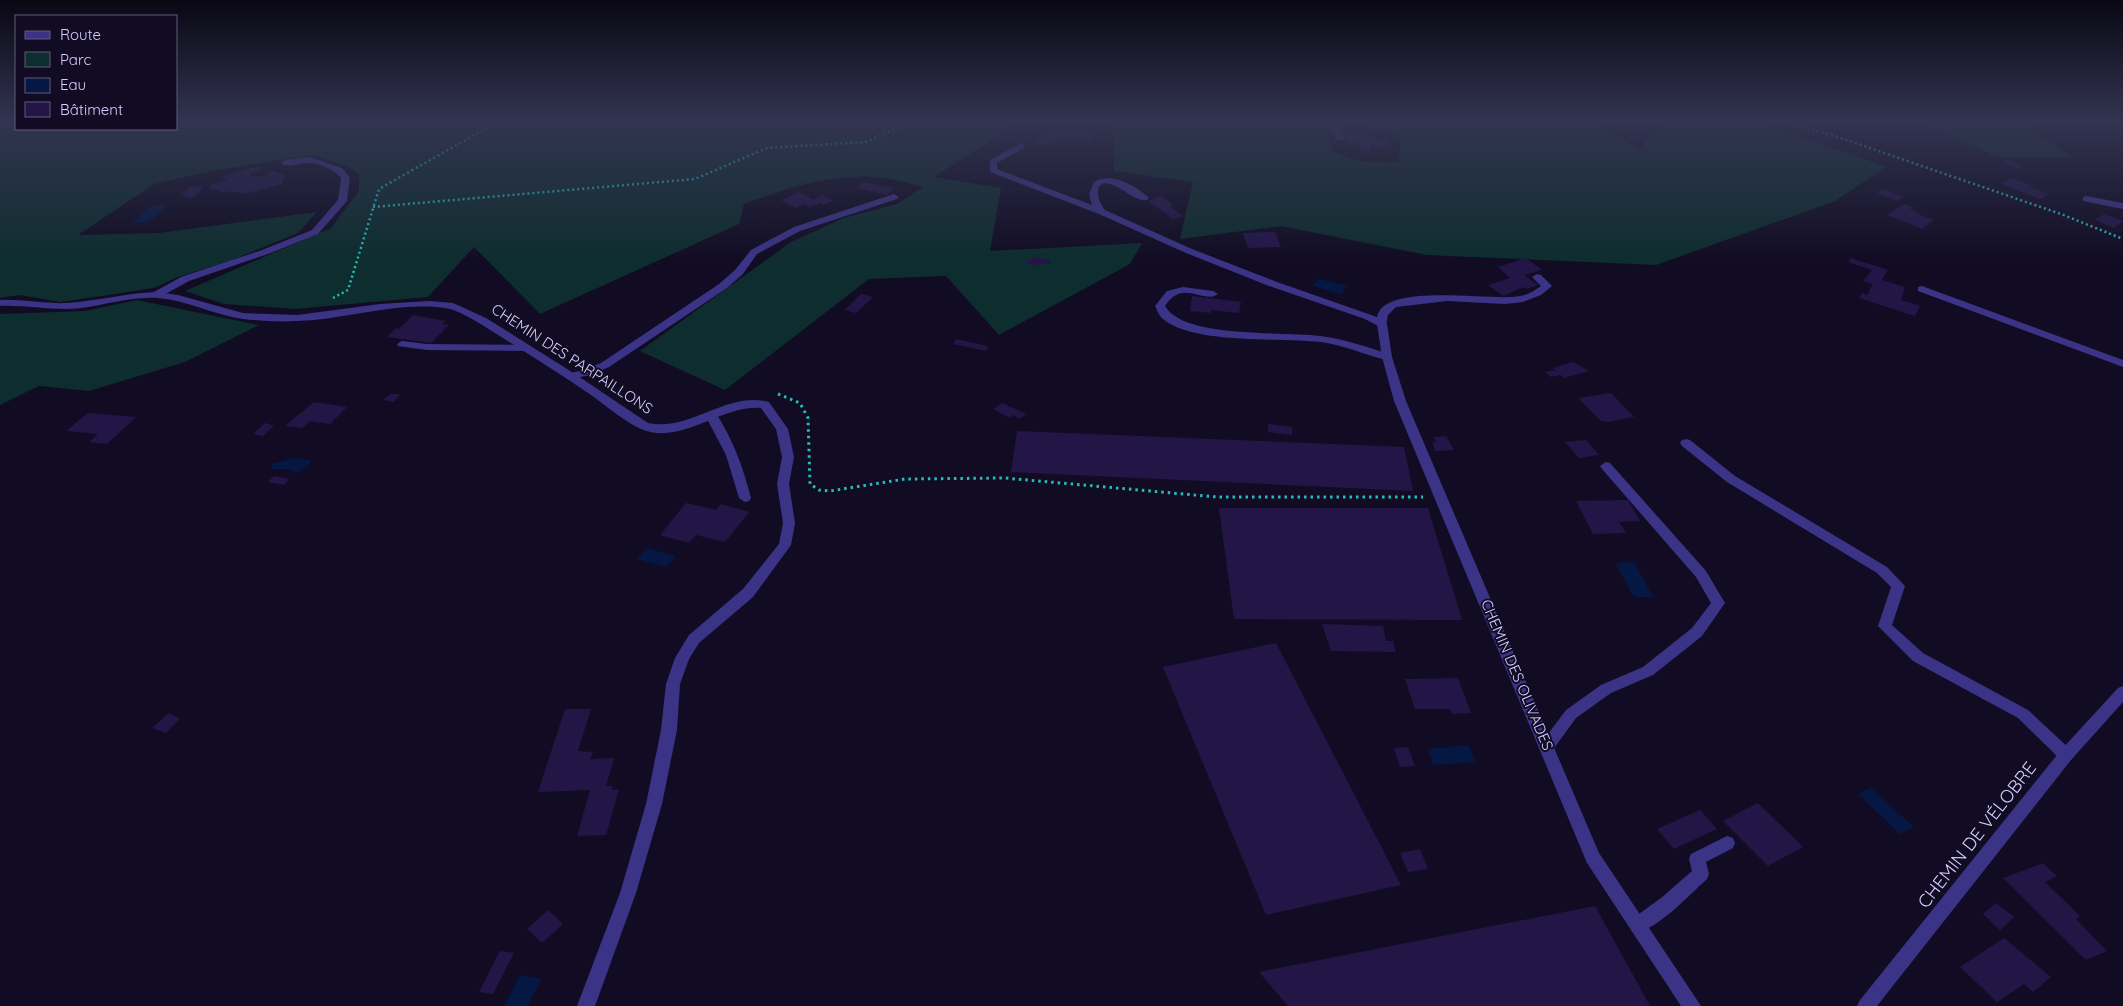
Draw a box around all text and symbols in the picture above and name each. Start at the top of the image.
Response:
legend [15,15,178,130]
text: Route [60,25,101,44]
text: Parc [60,50,91,69]
text: Eau [60,75,86,94]
text: Bâtiment [60,100,123,119]
street label: CHEMIN DES PARPAILLONS [488,299,657,418]
street label: CHEMIN DES OLIVADES [1477,596,1558,753]
street label: CHEMIN DE VÉLOBRE [1912,757,2041,913]

